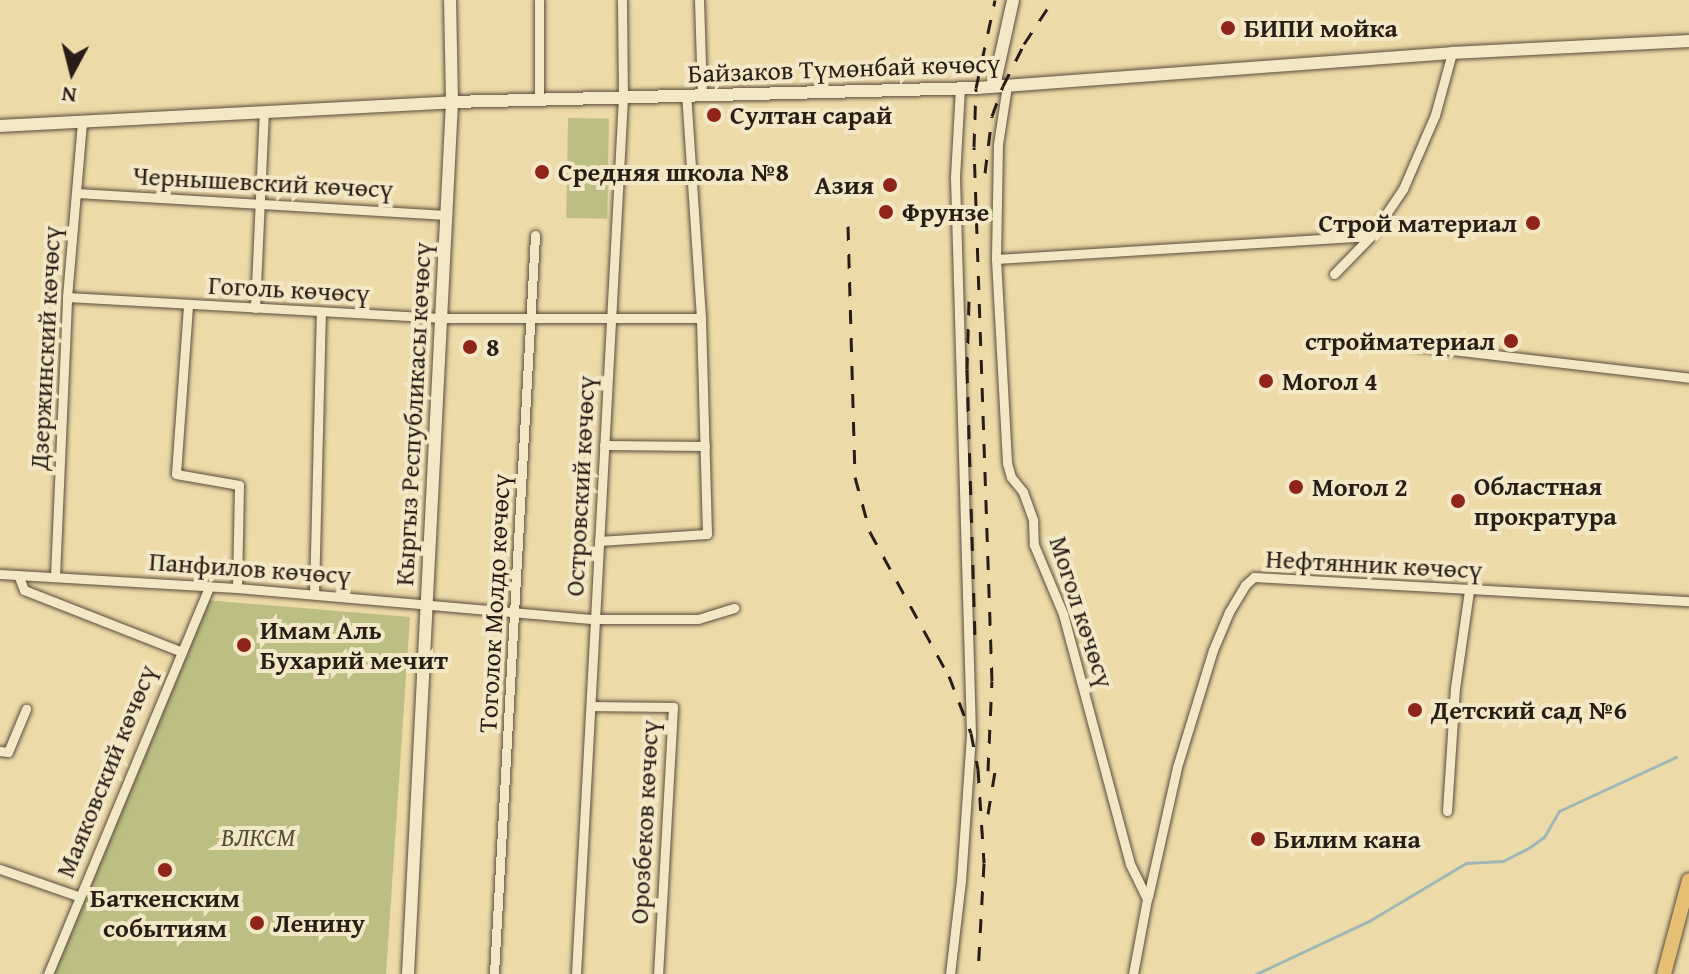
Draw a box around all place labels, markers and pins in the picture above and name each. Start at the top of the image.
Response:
place label: БИПИ мойка [1244,12,1398,44]
marker: БИПИ мойка [1219,19,1237,37]
place label: Султан сарай [730,99,892,131]
marker: Султан сарай [705,106,723,124]
place label: Средняя школа №8 [558,156,789,188]
marker: Средняя школа №8 [533,163,551,181]
place label: Азия [815,169,874,201]
marker: Азия [881,176,899,194]
place label: Фрунзе [902,196,989,228]
marker: Фрунзе [877,203,895,221]
place label: Строй материал [1318,207,1517,239]
marker: Строй материал [1524,214,1542,232]
place label: стройматериал [1305,325,1495,357]
place label: 8 [486,331,499,363]
marker: стройматериал [1502,332,1520,350]
marker: 8 [461,338,479,356]
place label: Могол 4 [1282,365,1378,397]
marker: Могол 4 [1257,372,1275,390]
place label: Областная прократура [1474,470,1617,532]
place label: Могол 2 [1312,471,1408,503]
marker: Могол 2 [1287,478,1305,496]
marker: Областная прократура [1449,492,1467,510]
place label: Имам Аль Бухарий мечит [260,614,448,676]
marker: Имам Аль Бухарий мечит [235,636,253,654]
place label: Детский сад №6 [1431,694,1627,726]
marker: Детский сад №6 [1406,701,1424,719]
place label: Билим кана [1274,823,1421,855]
marker: Билим кана [1249,830,1267,848]
marker: Баткенским событиям [156,861,174,879]
place label: Баткенским событиям [90,882,240,944]
place label: Ленину [273,907,365,939]
marker: Ленину [248,914,266,932]

